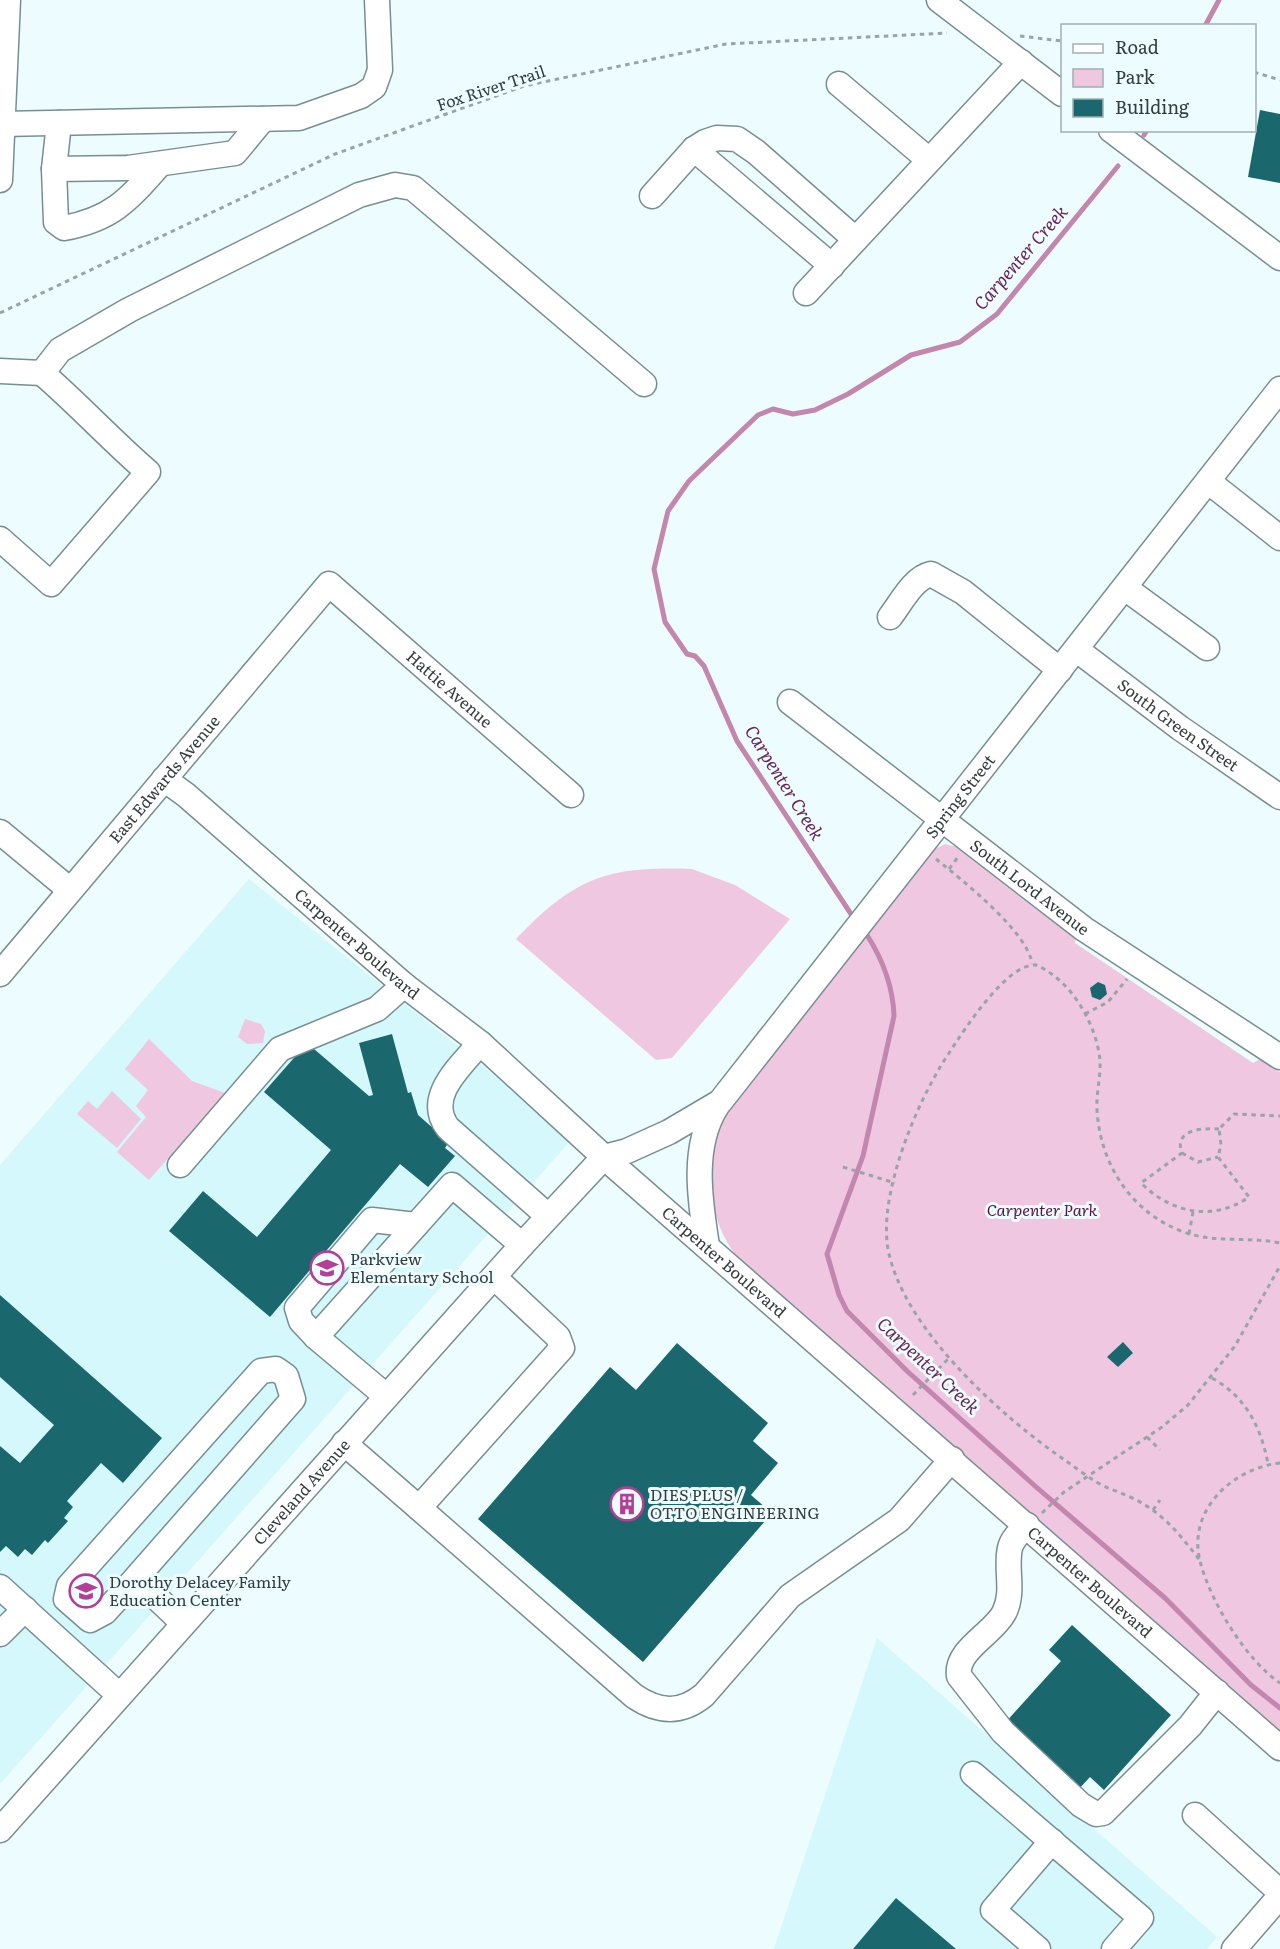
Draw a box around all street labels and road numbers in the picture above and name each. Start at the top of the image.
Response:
street label: Fox River Trail [433,58,548,116]
street label: Hattie Avenue [402,644,499,733]
street label: South Green Street [1113,672,1245,777]
street label: East Edwards Avenue [103,709,225,848]
street label: Spring Street [919,748,1000,843]
street label: South Lord Avenue [966,833,1095,940]
street label: Carpenter Boulevard [290,882,426,1004]
street label: Carpenter Boulevard [657,1200,793,1323]
street label: Cleveland Avenue [247,1433,355,1550]
street label: Carpenter Boulevard [1023,1520,1159,1643]

